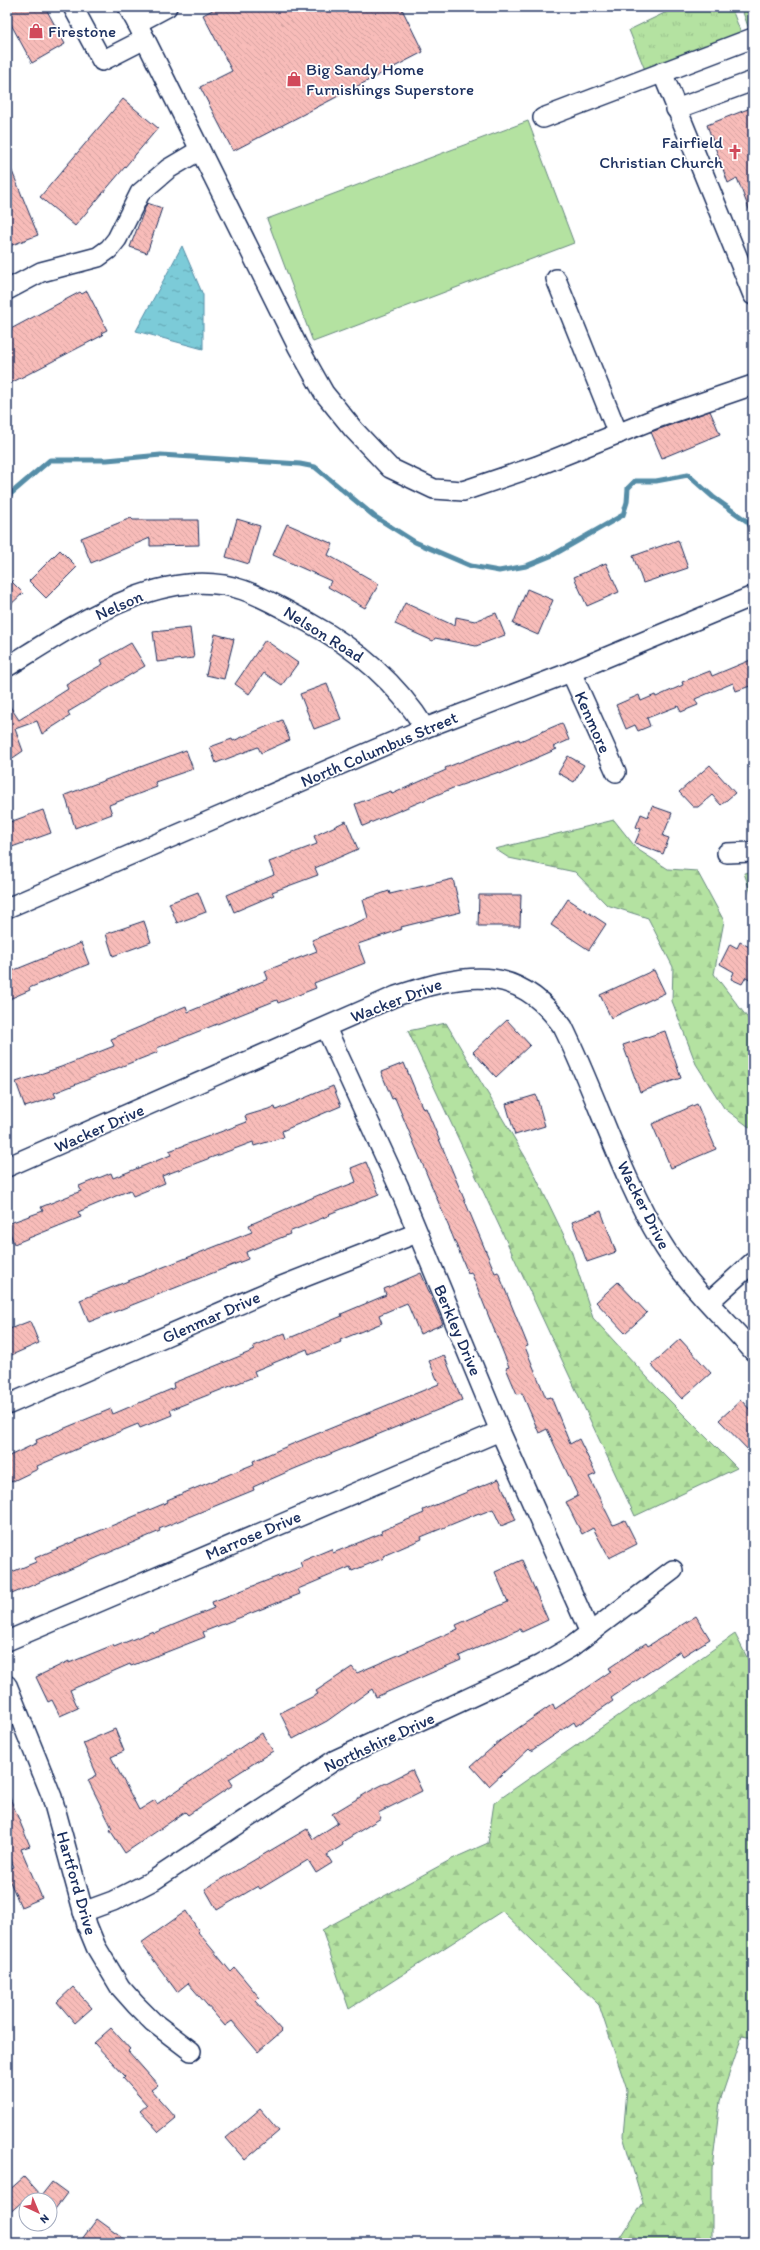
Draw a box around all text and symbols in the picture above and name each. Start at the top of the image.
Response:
place label: Firestone [48,21,116,41]
shop icon: Firestone [27,22,45,40]
place label: Big Sandy Home Furnishings Superstore [306,59,474,99]
shop icon: Big Sandy Home Furnishings Superstore [285,70,303,88]
place label: Fairfield Christian Church [599,132,724,172]
church icon: Fairfield Christian Church [726,143,744,161]
street label: Nelson [92,586,146,624]
street label: Nelson Road [280,601,368,667]
street label: Kenmore [570,688,616,756]
street label: North Columbus Street [297,707,461,791]
street label: Wacker Drive [347,973,445,1027]
street label: Wacker Drive [51,1099,147,1157]
street label: Wacker Drive [613,1158,675,1252]
street label: Berkley Drive [430,1281,486,1379]
street label: Glenmar Drive [159,1287,263,1347]
street label: Marrose Drive [202,1506,304,1564]
street label: Northshire Drive [320,1708,438,1776]
street label: Hartford Drive [53,1829,101,1937]
north arrow [18,2192,58,2232]
text: N [37,2212,52,2226]

